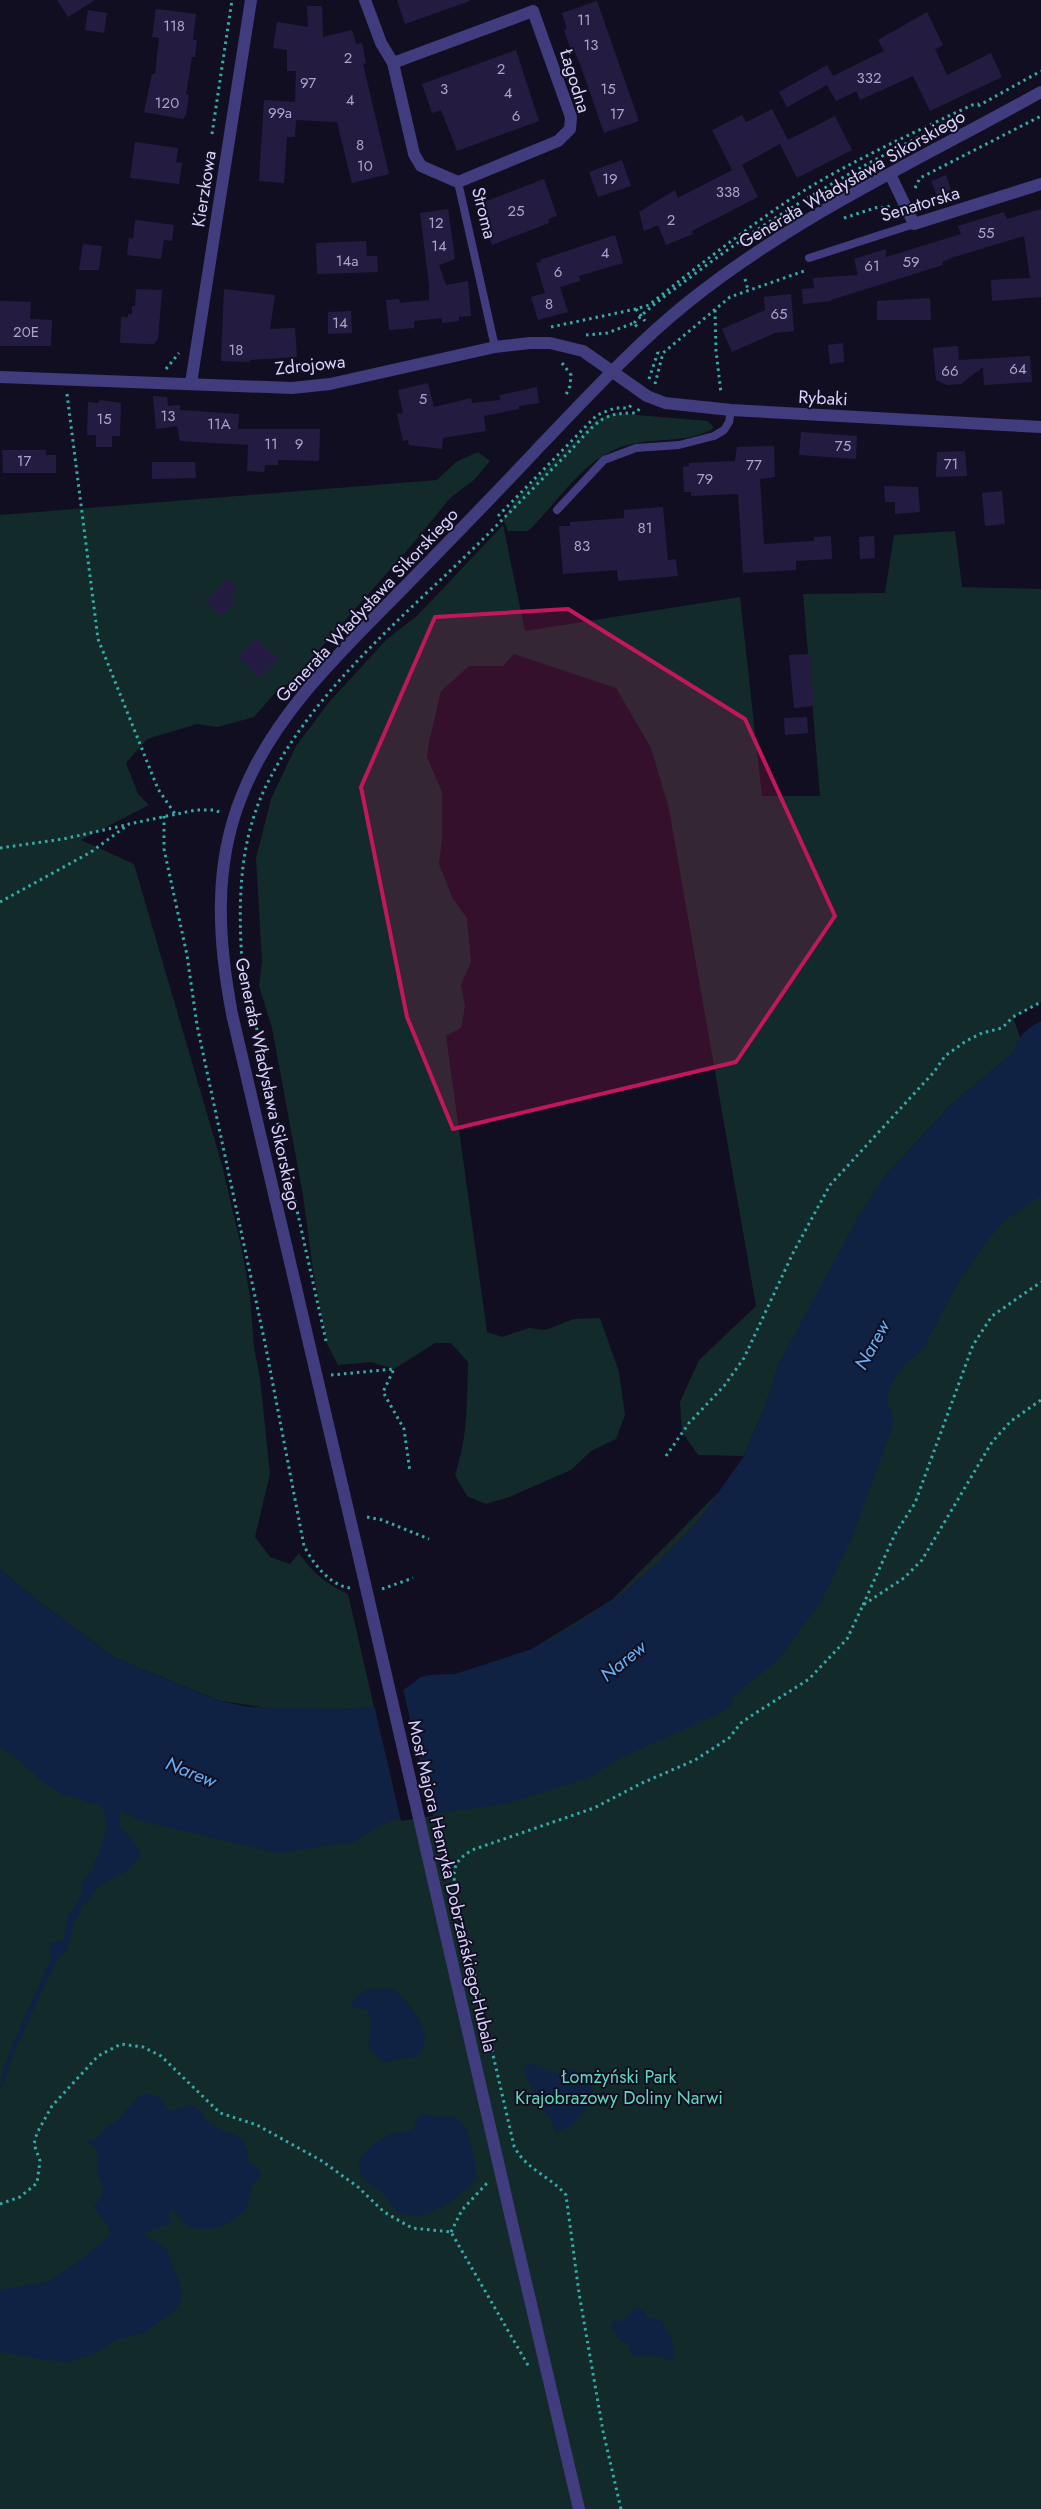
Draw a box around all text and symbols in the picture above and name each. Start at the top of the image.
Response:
house number: 11 [577,9,591,31]
house number: 118 [163,15,185,37]
house number: 13 [584,34,598,56]
street label: Łagodna [553,45,597,116]
house number: 2 [344,47,352,69]
house number: 2 [497,58,505,80]
house number: 332 [857,67,881,89]
house number: 97 [300,72,316,94]
house number: 3 [440,78,448,100]
house number: 15 [600,78,616,100]
house number: 4 [504,82,513,104]
house number: 4 [346,89,355,111]
house number: 120 [155,92,179,114]
house number: 99a [268,102,292,124]
house number: 17 [610,103,624,125]
street label: Generała Władysława Sikorskiego [734,103,970,255]
house number: 6 [512,105,520,127]
house number: 8 [356,134,364,156]
street label: Kierzkowa [185,149,223,229]
house number: 10 [357,155,373,177]
house number: 19 [602,168,618,190]
street label: Senatorska [877,180,963,228]
house number: 338 [716,181,740,203]
street label: Stroma [465,184,503,242]
house number: 25 [508,200,525,222]
house number: 2 [667,209,675,231]
house number: 12 [428,212,444,234]
house number: 55 [978,222,994,244]
house number: 14 [431,235,447,257]
house number: 4 [601,242,610,264]
house number: 14a [336,250,358,272]
house number: 59 [902,251,920,273]
house number: 61 [864,255,880,277]
house number: 6 [554,261,562,283]
house number: 8 [545,293,553,315]
house number: 65 [770,303,788,325]
house number: 14 [332,312,348,334]
house number: 20E [13,321,39,343]
house number: 18 [229,339,243,361]
street label: Zdrojowa [273,348,347,382]
house number: 64 [1009,358,1027,380]
house number: 66 [941,360,959,382]
street label: Rybaki [798,384,848,412]
house number: 5 [419,388,427,410]
house number: 13 [161,405,175,427]
house number: 15 [96,408,112,430]
house number: 11A [207,413,231,435]
house number: 11 [264,433,278,455]
house number: 9 [295,433,303,455]
house number: 75 [835,435,851,457]
house number: 17 [17,450,31,472]
house number: 71 [944,453,958,475]
house number: 77 [746,454,762,476]
house number: 79 [697,468,713,490]
street label: Generała Władysława Sikorskiego [270,502,464,708]
house number: 81 [638,517,652,539]
house number: 83 [574,535,590,557]
street label: Generała Władysława Sikorskiego [229,955,308,1213]
water label: Narew [847,1314,897,1375]
water label: Narew [594,1633,653,1688]
street label: Most Majora Henryka Dobrzańskiego-Hubala [401,1718,503,2054]
water label: Narew [162,1750,222,1795]
park label: Łomżyński Park Krajobrazowy Doliny Narwi [515,2064,723,2111]

